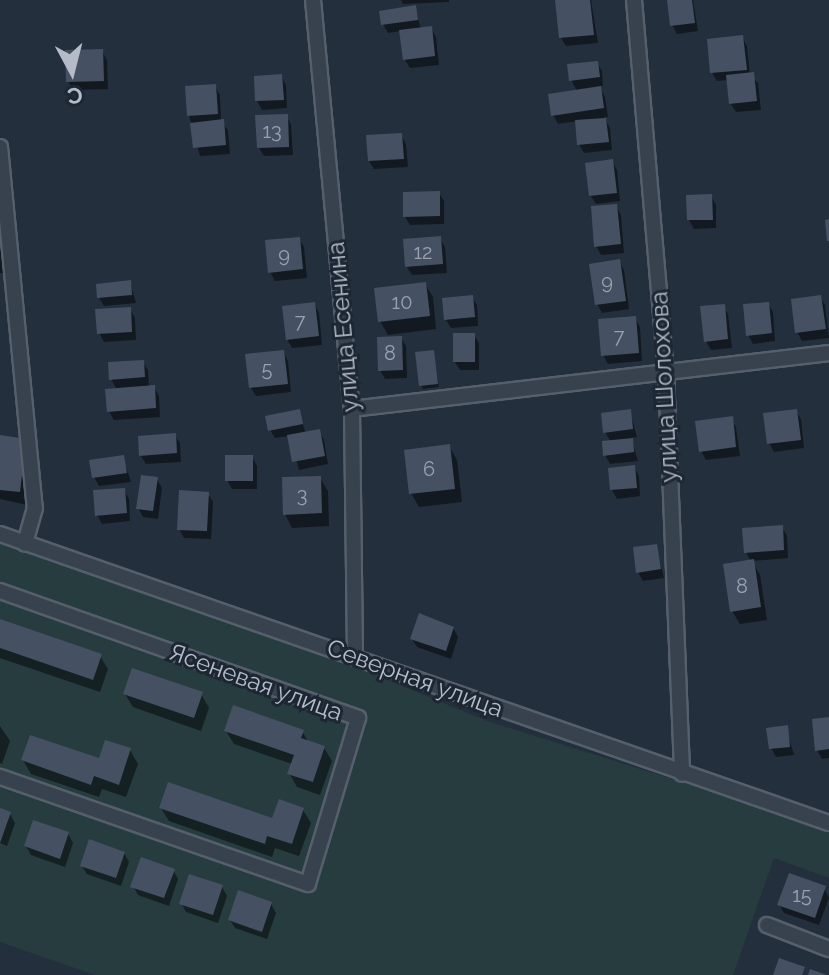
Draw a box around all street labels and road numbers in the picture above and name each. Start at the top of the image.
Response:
street label: улица Есенина [321,241,365,413]
street label: улица Шолохова [645,291,683,483]
street label: Северная улица [323,633,507,723]
street label: Ясеневая улица [165,637,347,727]

